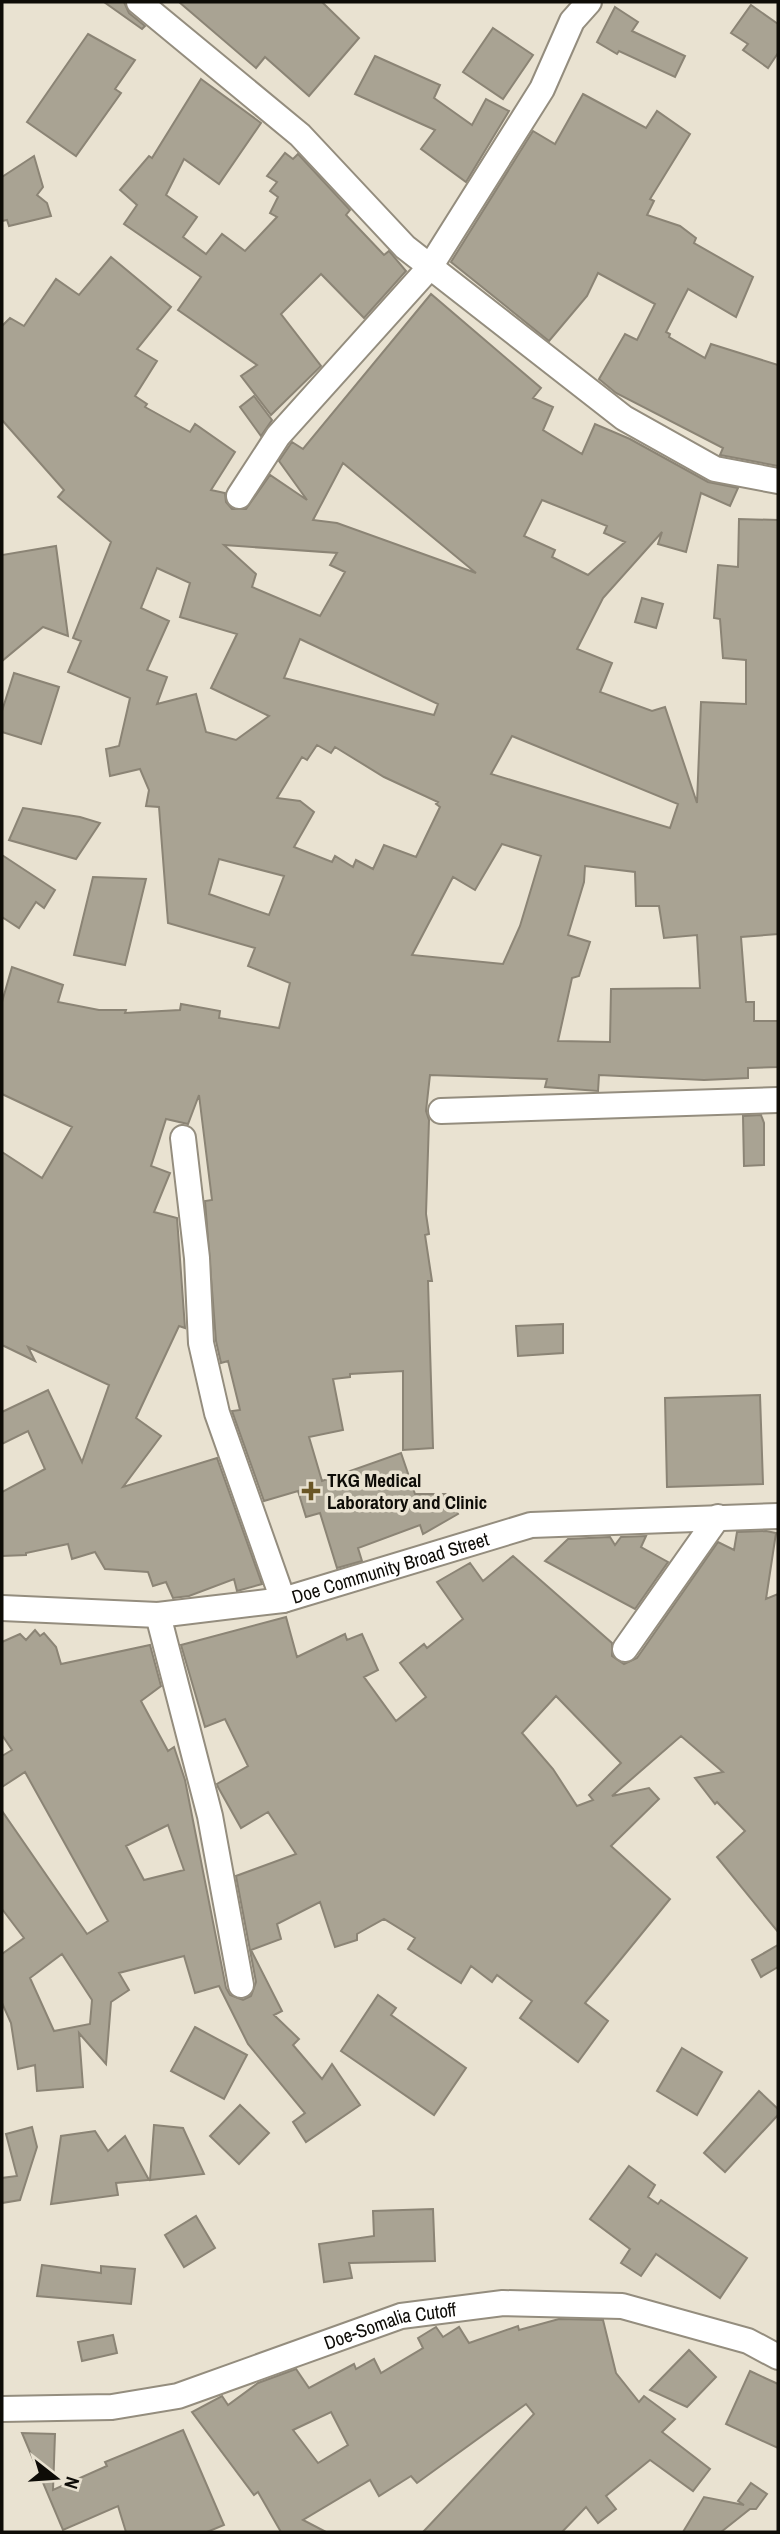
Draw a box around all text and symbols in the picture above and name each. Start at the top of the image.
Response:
place label: TKG Medical Laboratory and Clinic [327,1467,487,1515]
marker: TKG Medical Laboratory and Clinic [301,1481,321,1501]
street label: Doe Community Broad Street [288,1525,492,1610]
street label: Doe-Somalia Cutoff [320,2296,458,2356]
north arrow [21,2443,91,2513]
text: N [58,2474,86,2492]

